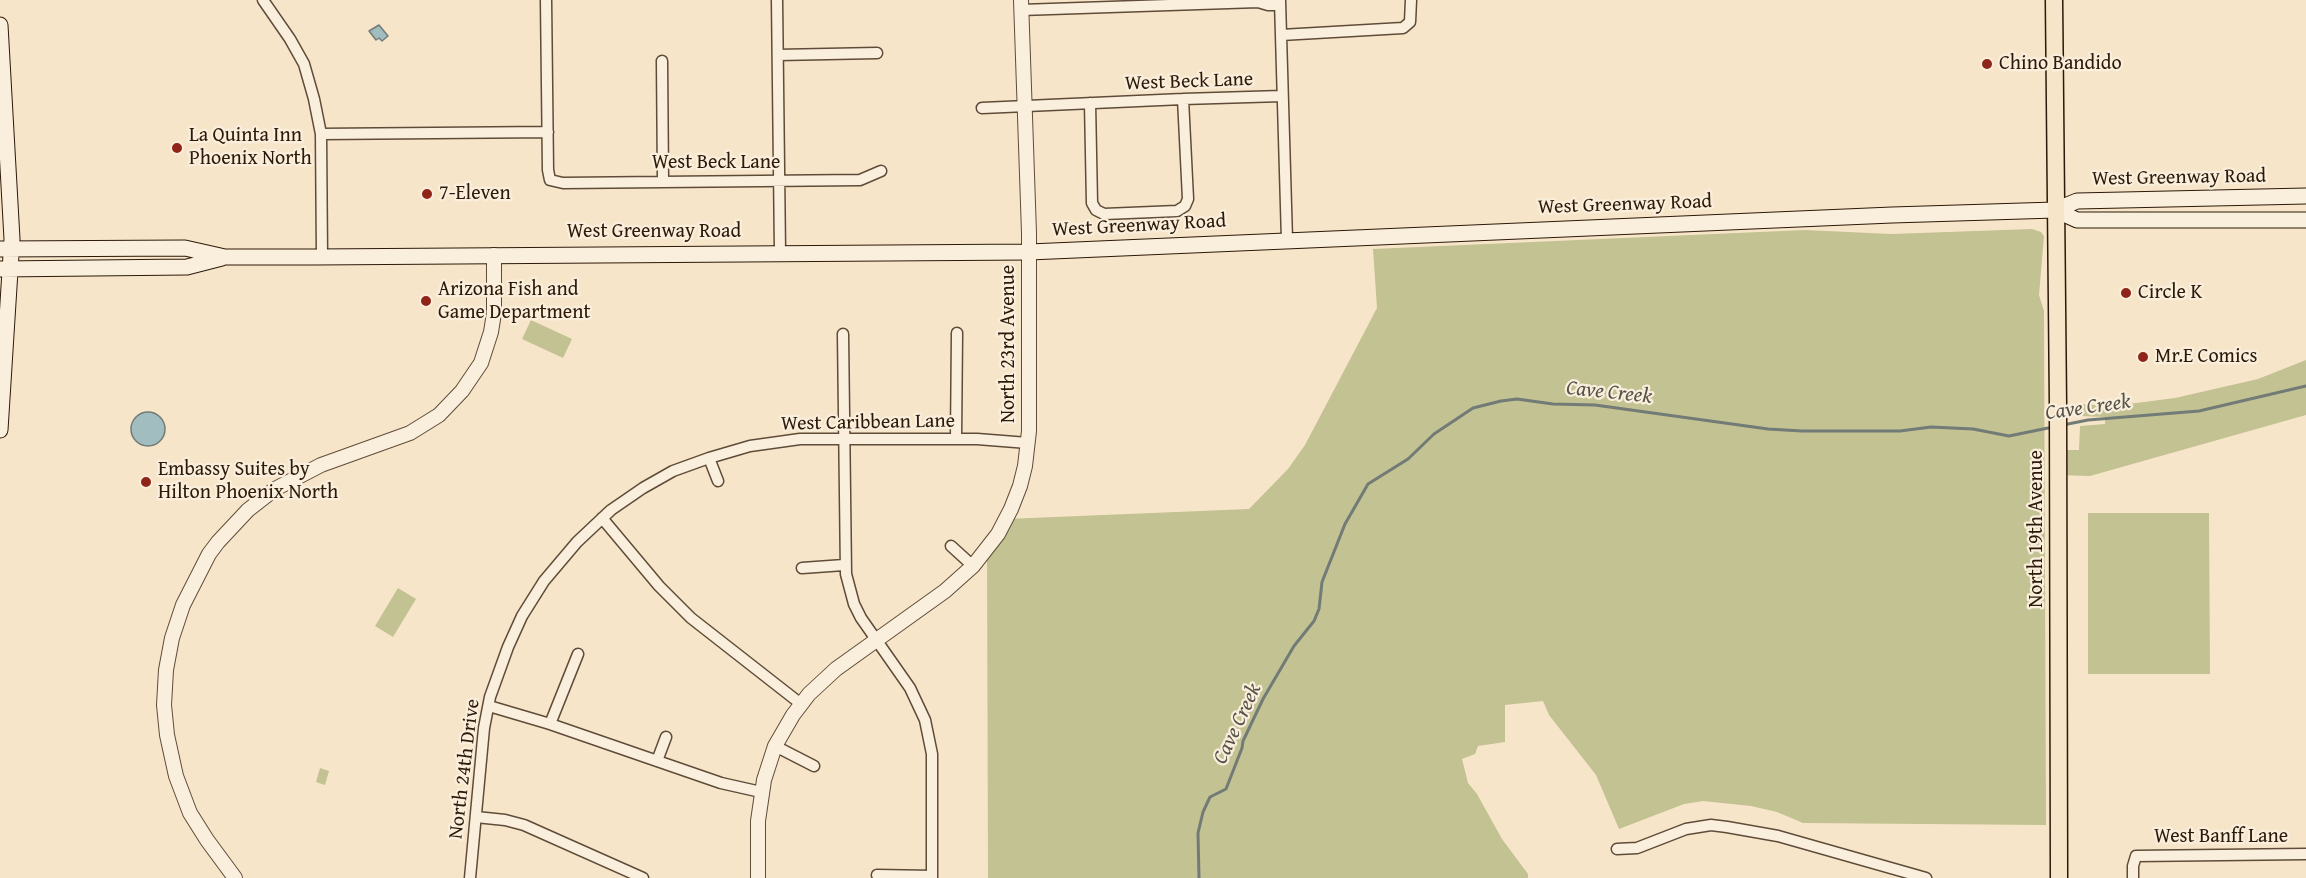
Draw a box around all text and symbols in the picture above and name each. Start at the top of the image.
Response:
place label: Chino Bandido [1999,52,2122,76]
marker: Chino Bandido [1980,57,1994,71]
street label: West Beck Lane [1124,68,1254,96]
place label: La Quinta Inn Phoenix North [189,124,312,171]
marker: La Quinta Inn Phoenix North [170,141,184,155]
street label: West Beck Lane [652,151,780,175]
street label: West Greenway Road [2092,164,2266,192]
place label: 7-Eleven [439,182,511,206]
marker: 7-Eleven [420,187,434,201]
street label: West Greenway Road [1537,190,1713,220]
street label: West Greenway Road [1051,209,1227,243]
street label: West Greenway Road [567,220,741,244]
street label: North 23rd Avenue [997,265,1021,423]
place label: Arizona Fish and Game Department [438,278,590,325]
place label: Circle K [2138,281,2202,305]
marker: Circle K [2119,286,2133,300]
marker: Arizona Fish and Game Department [419,294,433,308]
place label: Mr.E Comics [2155,345,2257,369]
marker: Mr.E Comics [2136,350,2150,364]
water label: Cave Creek [1565,376,1653,410]
water label: Cave Creek [2044,390,2132,426]
street label: West Caribbean Lane [781,409,955,437]
street label: North 19th Avenue [2025,450,2049,608]
place label: Embassy Suites by Hilton Phoenix North [158,458,338,505]
marker: Embassy Suites by Hilton Phoenix North [139,475,153,489]
water label: Cave Creek [1208,680,1268,768]
street label: North 24th Drive [444,698,486,840]
street label: West Banff Lane [2154,825,2288,849]

